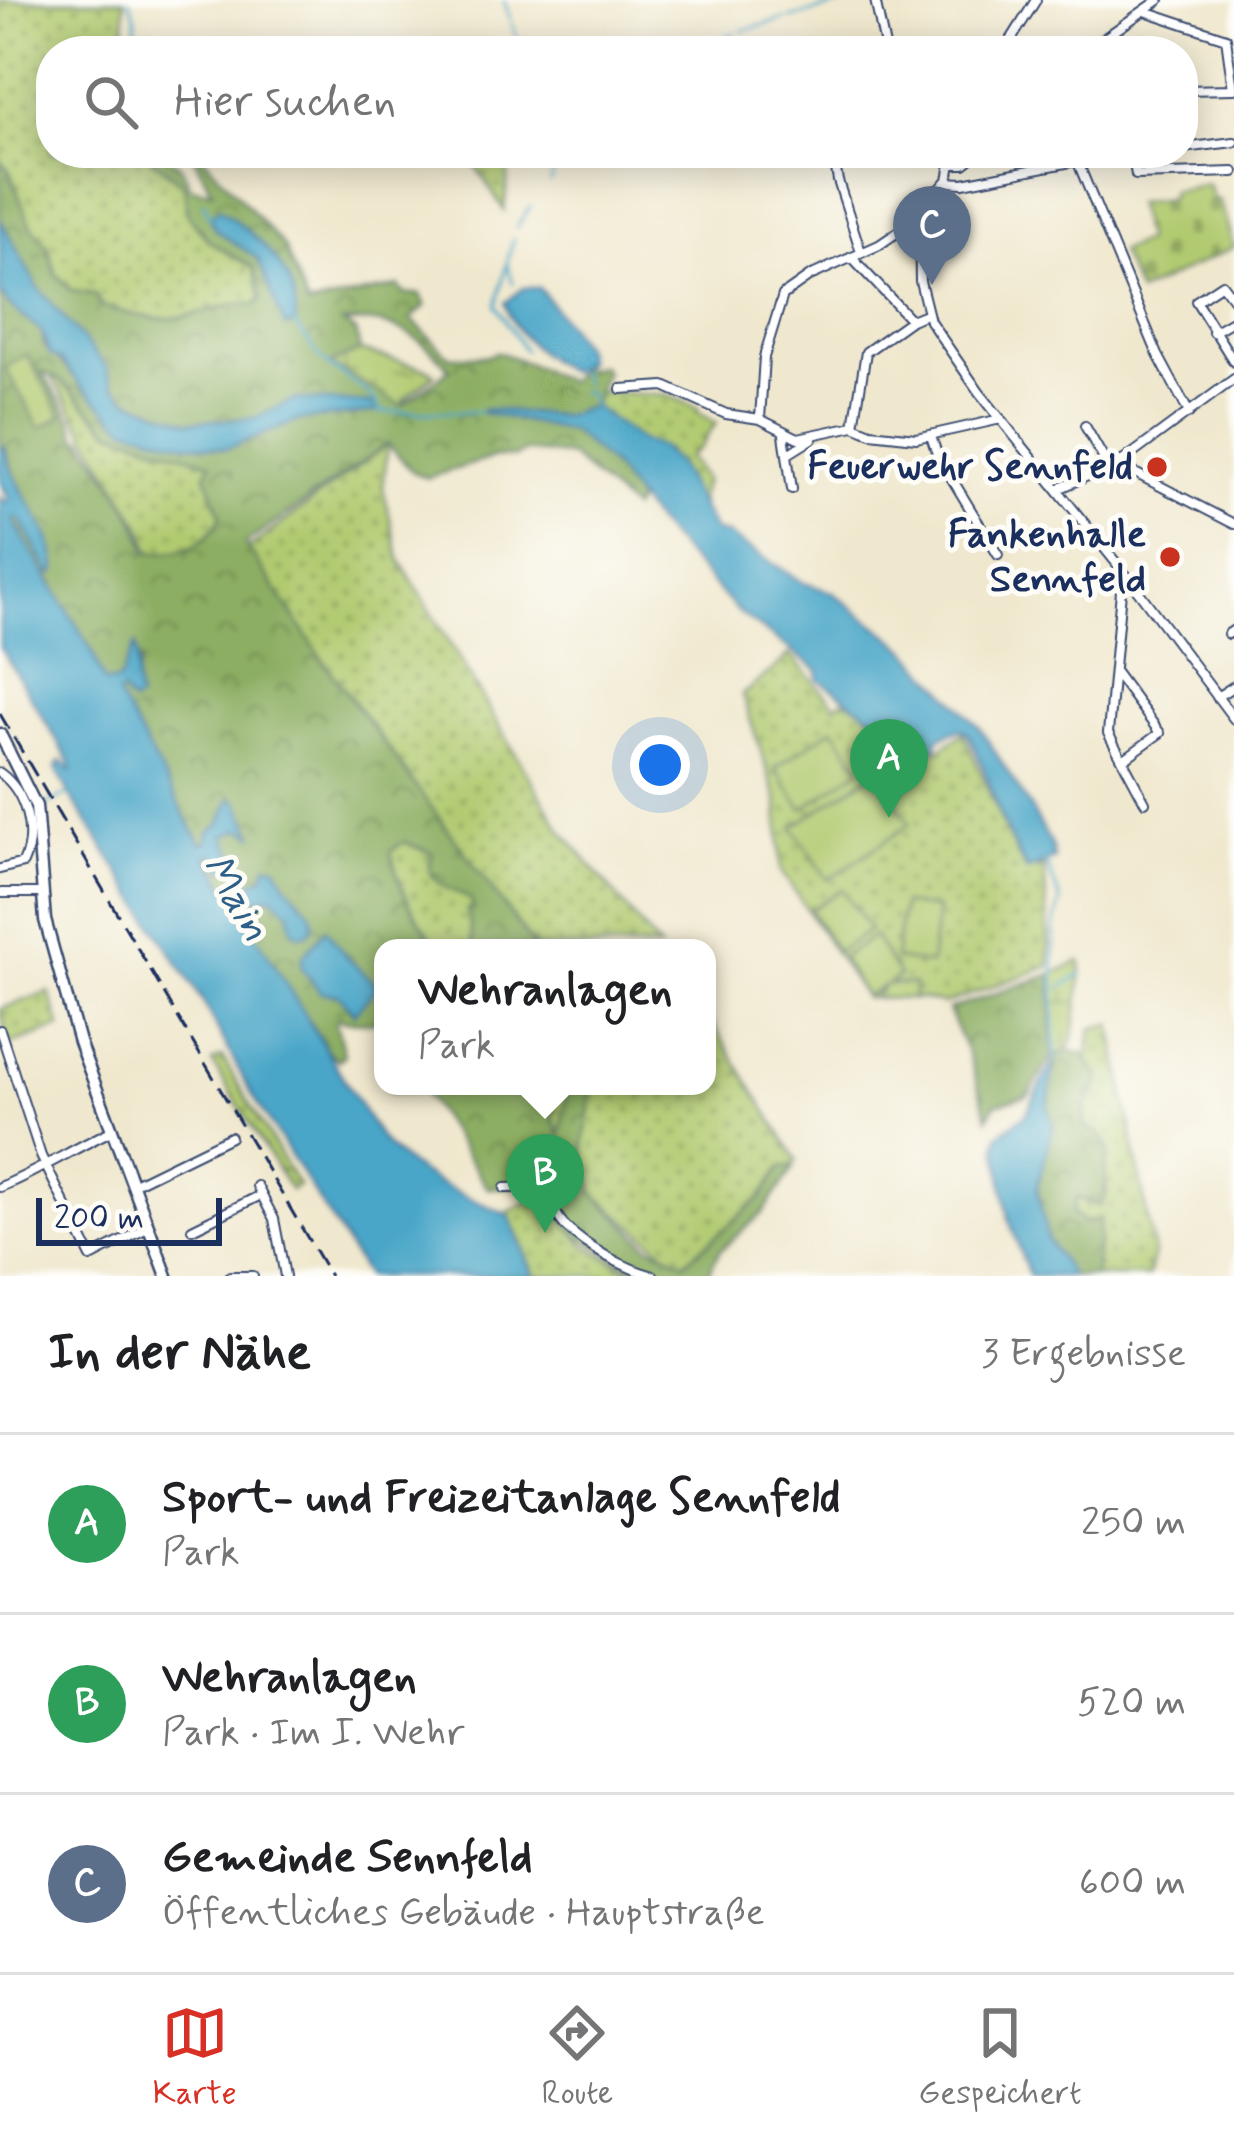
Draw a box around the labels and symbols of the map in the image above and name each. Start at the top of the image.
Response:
pin: C [893,186,971,285]
place label: Feuerwehr Sennfeld [807,442,1133,493]
marker: Feuerwehr Sennfeld [1144,454,1170,480]
place label: Fankenhalle Sennfeld [948,510,1146,606]
marker: Fankenhalle Sennfeld [1157,544,1183,570]
pin: A [850,719,928,818]
your location [630,735,690,795]
water label: Main [188,844,282,952]
pin: B [506,1134,584,1233]
scale bar [36,1192,222,1245]

